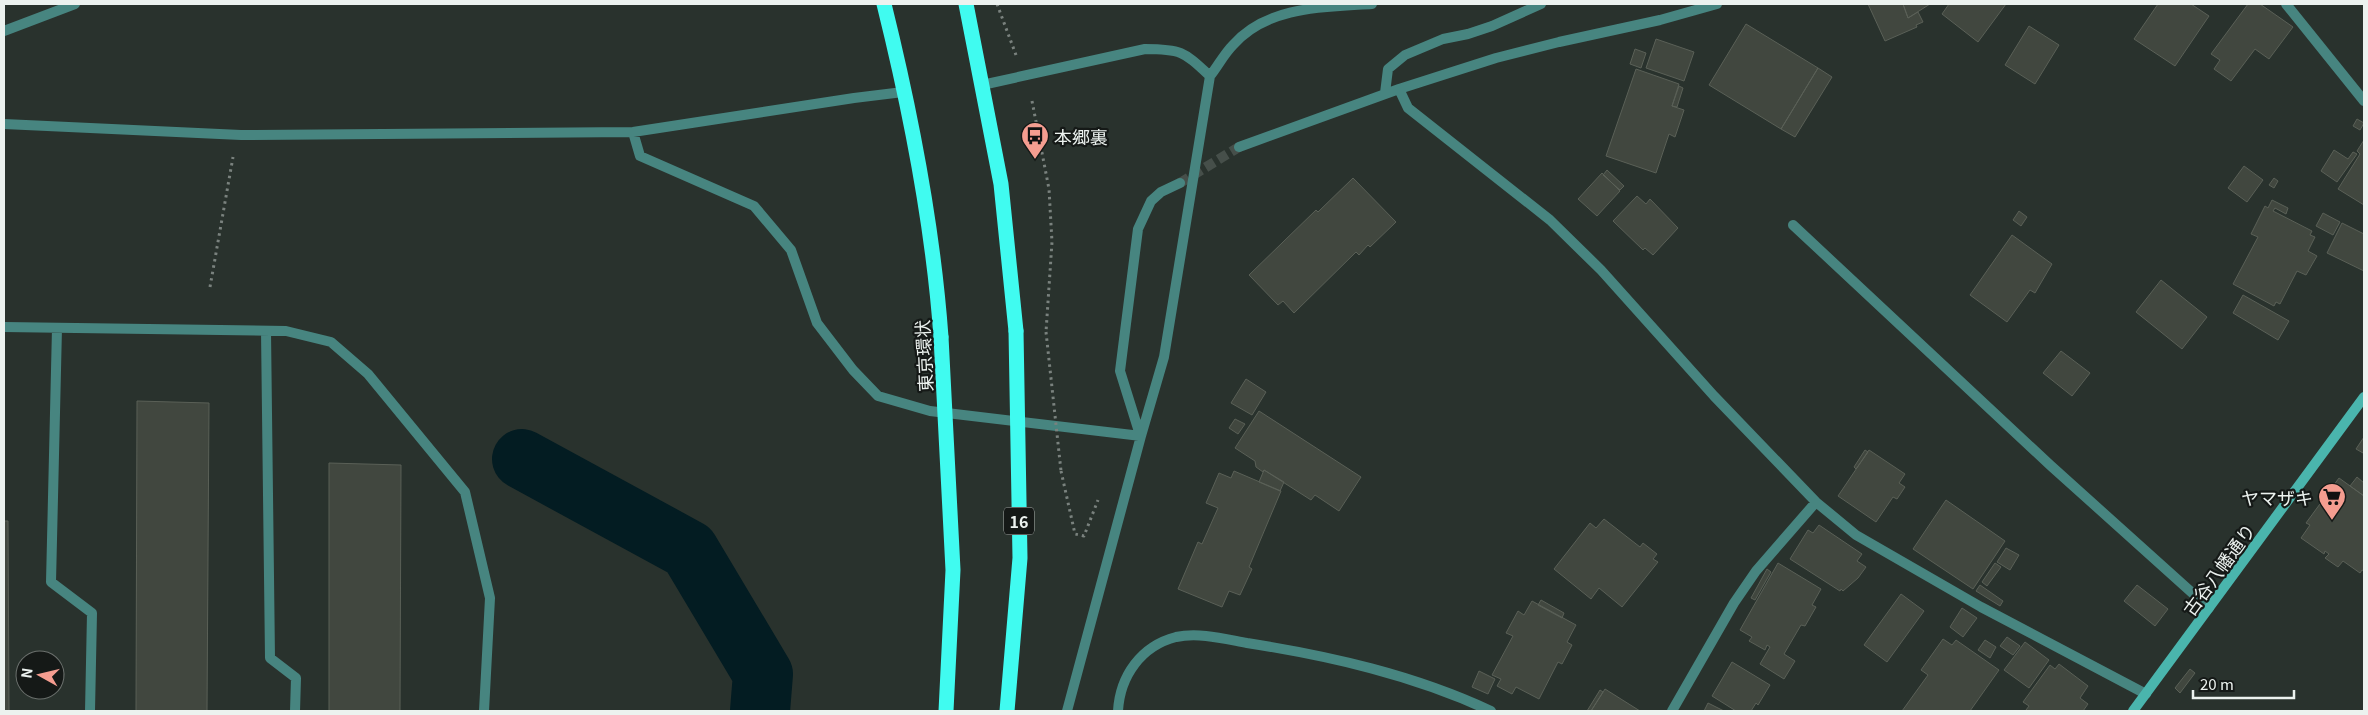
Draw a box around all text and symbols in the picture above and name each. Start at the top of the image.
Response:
bus stop icon: 本郷裏 [1020,121,1050,160]
place label: 本郷裏 [1054,123,1108,149]
street label: 東京環状 [908,319,938,393]
supermarket icon: ヤマザキ [2317,482,2347,521]
place label: ヤマザキ [2241,484,2313,510]
road number: 16 [1004,508,1034,534]
street label: 古谷八幡通り [2176,518,2260,620]
north arrow [15,650,65,700]
text: N [16,666,37,680]
scale bar [2193,668,2294,700]
text: 20 m [2200,673,2234,694]

